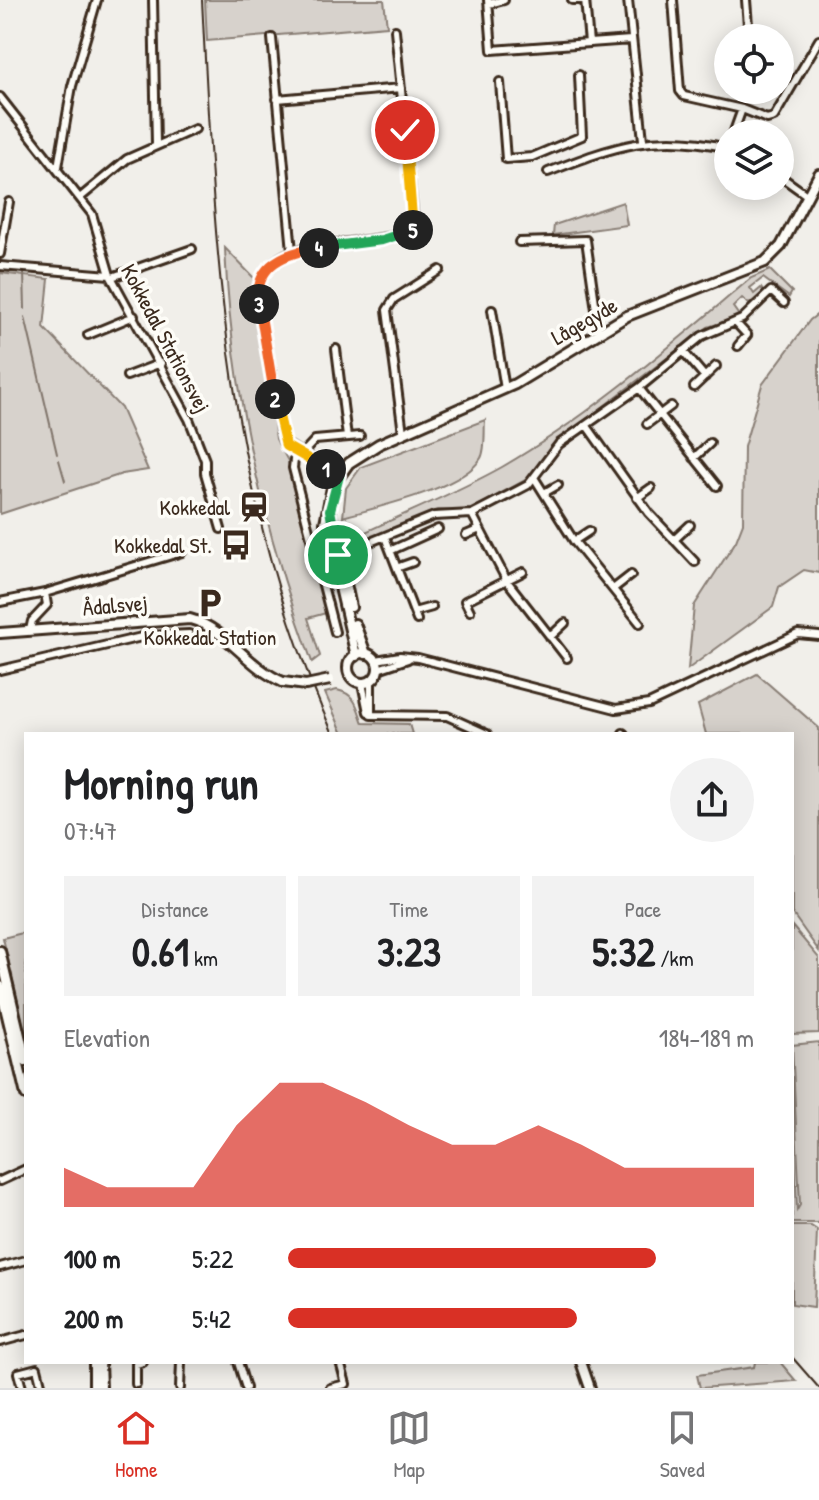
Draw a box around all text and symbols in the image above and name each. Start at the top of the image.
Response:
map controls [714,24,794,200]
button: locate [714,24,794,104]
pin [371,96,439,164]
icon: check [383,108,427,152]
button: layers [714,120,794,200]
pin: 5 [393,210,433,250]
text: 5 [408,215,418,245]
pin: 4 [299,228,339,268]
text: 4 [315,233,323,263]
street label: Kokkedal Stationsvej [114,258,218,418]
pin: 3 [239,284,279,324]
text: 3 [254,289,264,319]
street label: Lågegyde [545,290,623,352]
pin: 2 [255,379,295,419]
text: 2 [270,384,280,414]
pin: 1 [306,449,346,489]
text: 1 [322,454,330,484]
station icon: Kokkedal [237,490,271,524]
place label: Kokkedal [160,492,230,522]
pin [304,521,372,589]
bus stop icon: Kokkedal St. [219,528,253,562]
place label: Kokkedal St. [114,530,212,560]
icon: arrive [316,533,360,577]
parking icon: Kokkedal Station [193,586,227,620]
street label: Ådalsvej [81,587,149,623]
place label: Kokkedal Station [143,622,277,652]
text: Morning run [64,753,259,813]
button: share [670,758,754,842]
text: 07:47 [64,813,117,848]
text: Distance [141,894,209,924]
text: Time [390,894,428,924]
text: Pace [625,894,661,924]
text: 0.61 [132,924,189,978]
text: 3:23 [377,924,441,978]
text: 5:32 [592,924,655,978]
text: km [189,943,218,973]
text: /km [655,943,694,973]
text: Elevation [64,1020,150,1055]
text: 184–189 m [659,1020,754,1055]
text: 100 m [64,1241,120,1276]
text: 5:22 [192,1241,233,1276]
text: 200 m [64,1301,123,1336]
text: 5:42 [192,1301,231,1336]
tab: Home [114,1406,158,1484]
tab: Map [387,1406,431,1484]
tab: Saved [660,1406,705,1484]

